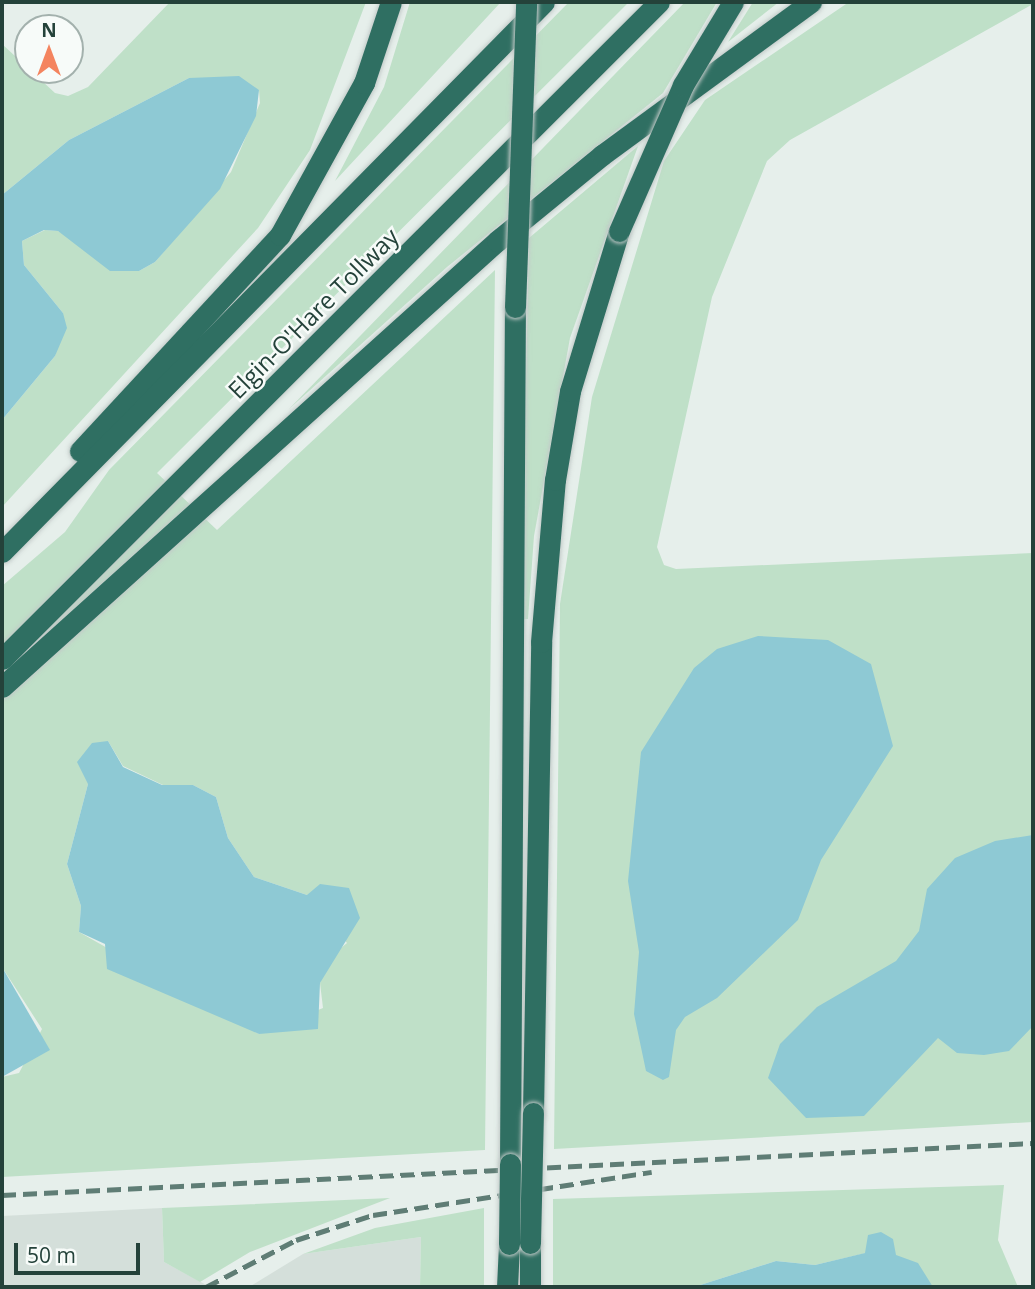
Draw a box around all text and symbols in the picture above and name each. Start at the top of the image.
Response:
north arrow [14,14,84,84]
text: N [41,17,57,43]
street label: Elgin-O'Hare Tollway [222,222,404,404]
scale bar [18,1230,144,1274]
text: 50 m [27,1241,76,1269]

